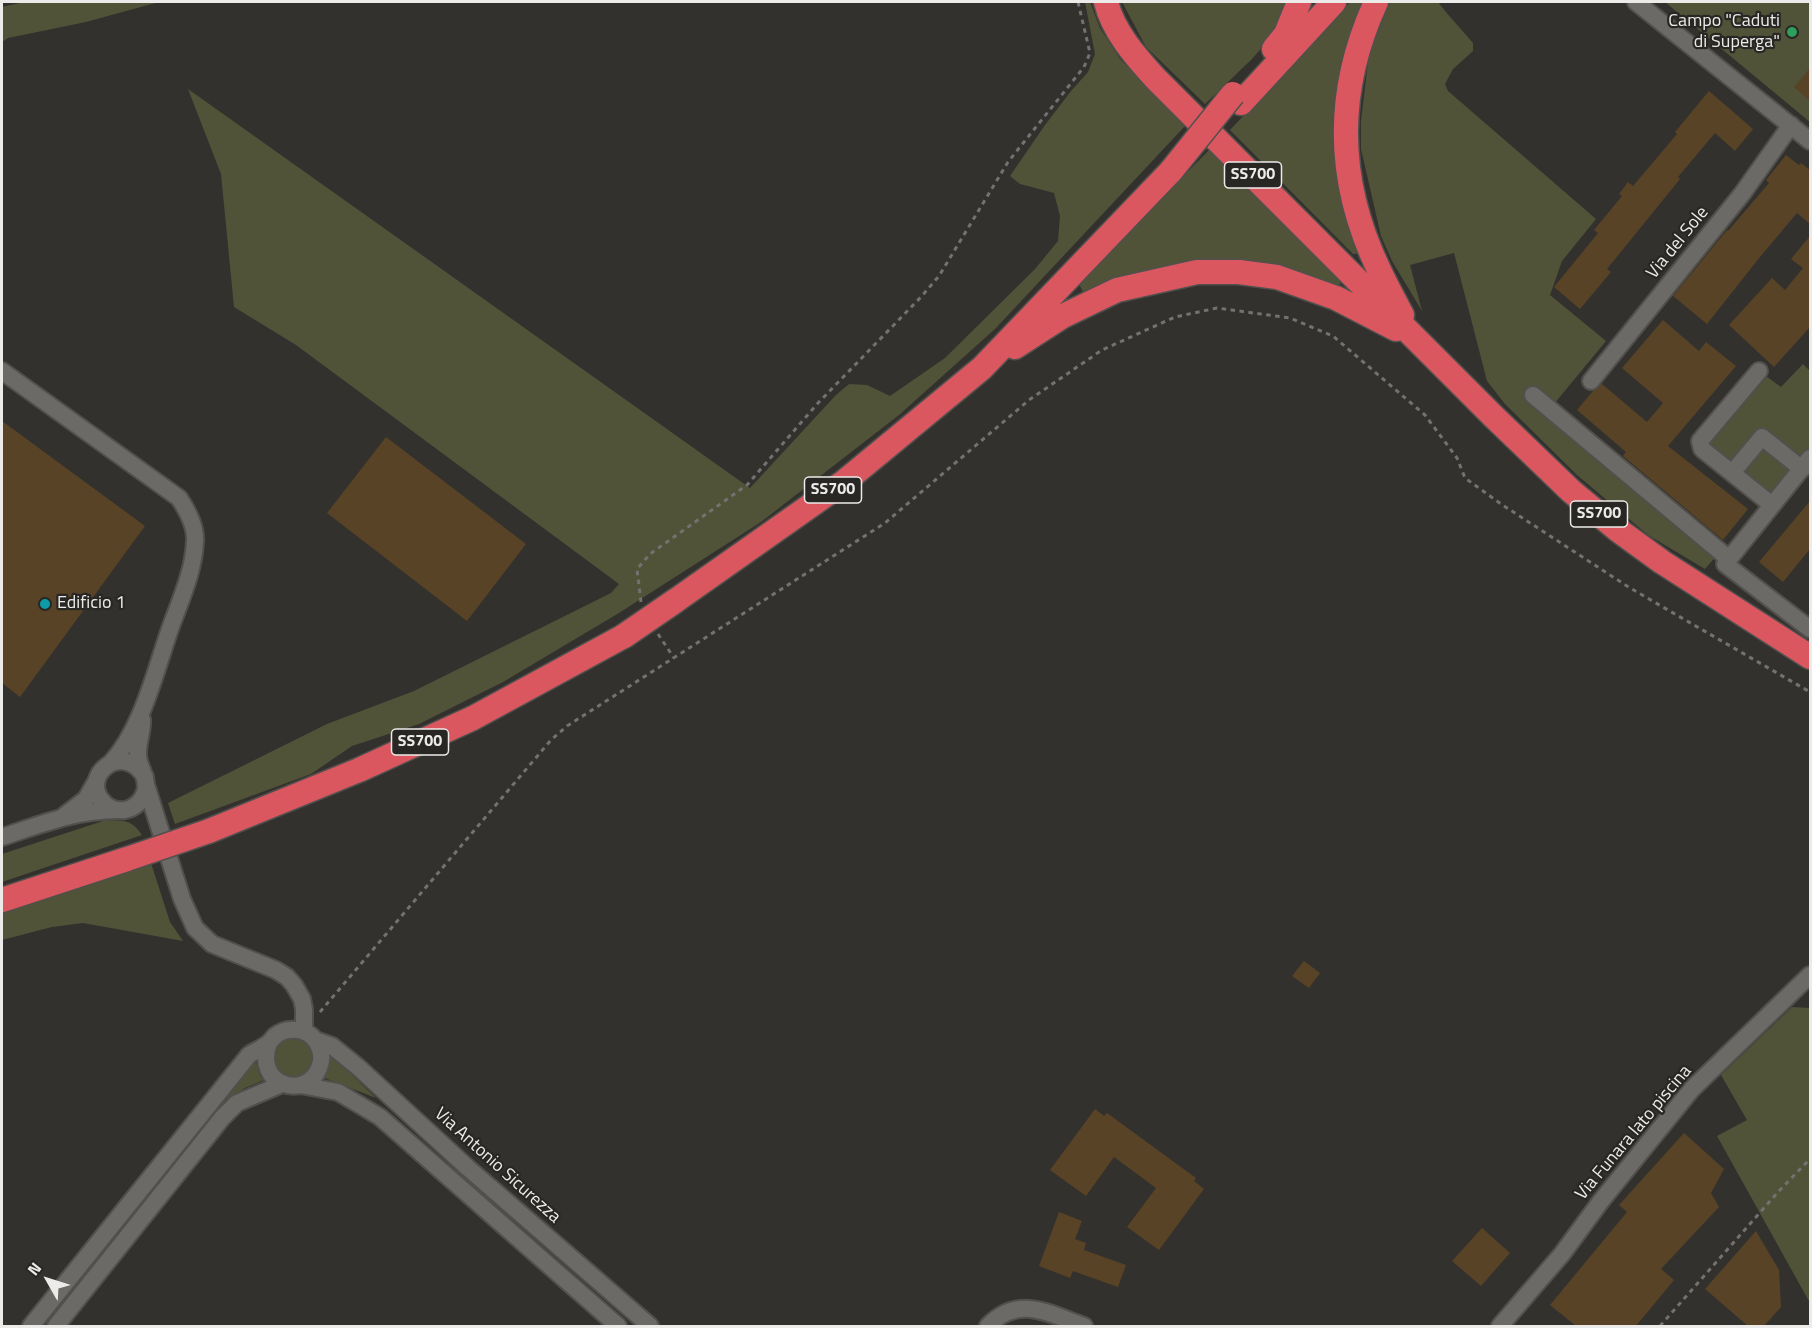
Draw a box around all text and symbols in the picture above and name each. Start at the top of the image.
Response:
place label: Campo "Caduti di Superga" [1668,11,1780,54]
marker: Campo "Caduti di Superga" [1785,25,1799,39]
road number: SS700 [1224,162,1282,188]
street label: Via del Sole [1642,203,1714,283]
road number: SS700 [804,477,862,503]
road number: SS700 [1570,501,1628,527]
place label: Edificio 1 [57,593,125,615]
marker: Edificio 1 [38,597,52,611]
road number: SS700 [392,729,448,755]
street label: Via Funara lato piscina [1571,1061,1697,1205]
street label: Via Antonio Sicurezza [429,1104,565,1228]
north arrow [18,1250,78,1310]
text: N [21,1257,47,1281]

